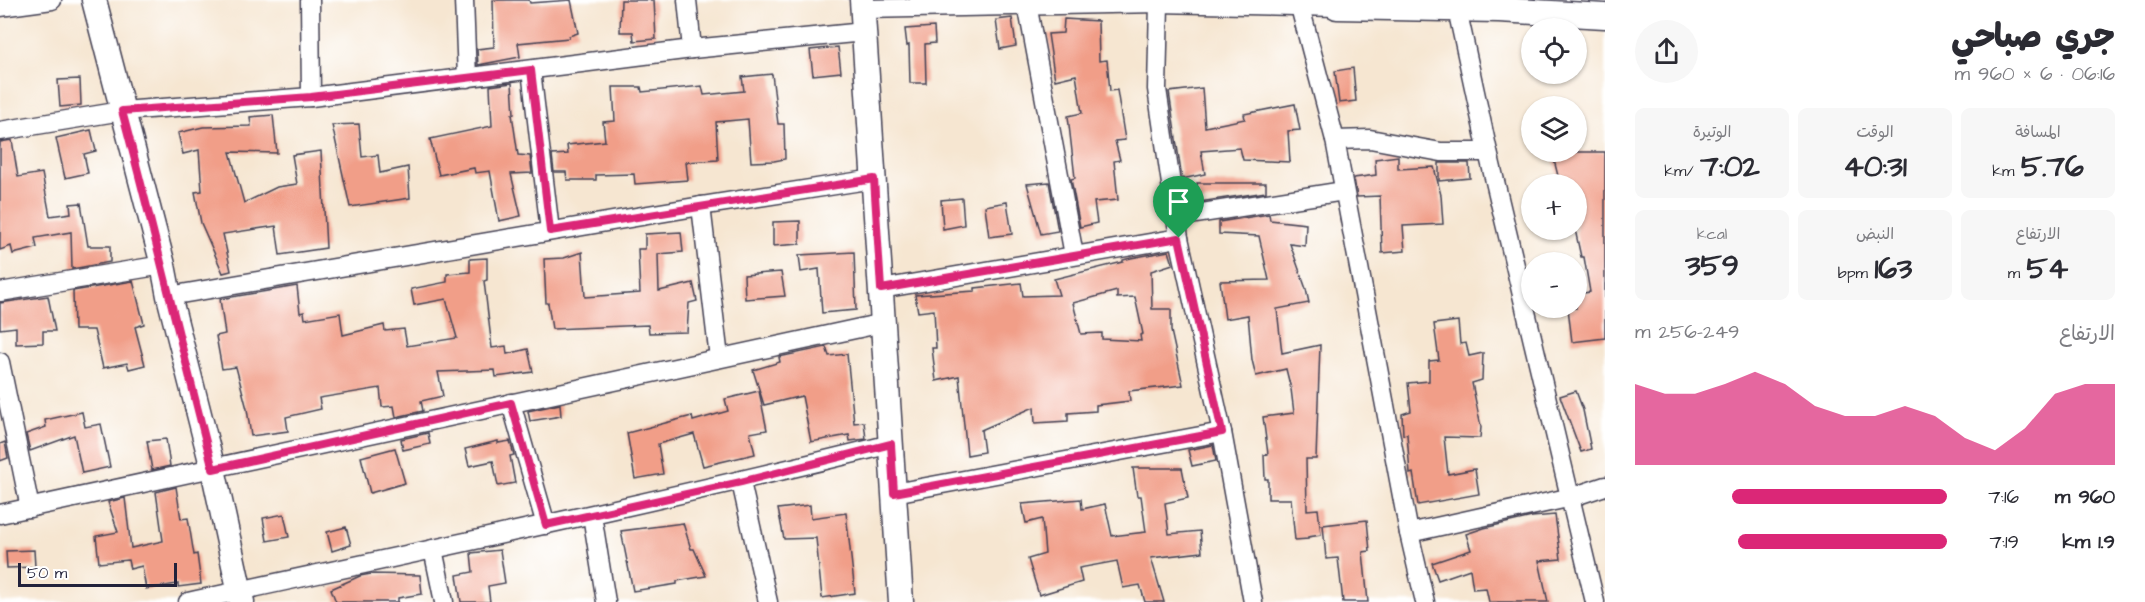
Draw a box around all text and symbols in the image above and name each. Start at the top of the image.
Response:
text: جري صباحي [1951,14,2115,60]
map controls [1521,18,1587,318]
button: locate [1521,18,1587,84]
button: share [1635,20,1698,83]
text: 06:16 · 6 × 960 m [1954,60,2115,88]
button: layers [1521,96,1587,162]
text: الوتيرة [1693,121,1731,143]
text: الوقت [1856,121,1894,143]
text: المسافة [2015,121,2061,143]
text: 7:02 [1700,146,1760,188]
text: 40:31 [1843,146,1907,188]
text: 5.76 [2021,146,2084,188]
text: /km [1664,160,1700,182]
text: km [1992,160,2021,182]
button: + [1521,174,1587,240]
pin [1153,176,1204,238]
icon: arrive [1162,185,1195,218]
text: kcal [1697,223,1727,245]
text: النبض [1856,223,1894,245]
text: الارتفاع [2016,223,2060,245]
text: 359 [1685,245,1739,287]
text: 163 [1874,248,1912,290]
text: 54 [2027,248,2068,290]
button: − [1521,252,1587,318]
text: bpm [1838,262,1874,284]
text: m [2008,262,2027,284]
text: 249–256 m [1635,318,1739,346]
text: الارتفاع [2059,320,2115,348]
text: 7:16 [1988,483,2019,511]
text: 960 m [2055,483,2115,511]
text: 7:19 [1989,528,2019,556]
text: 1.9 km [2062,528,2115,556]
scale bar [18,560,177,588]
text: 50 m [27,562,67,584]

